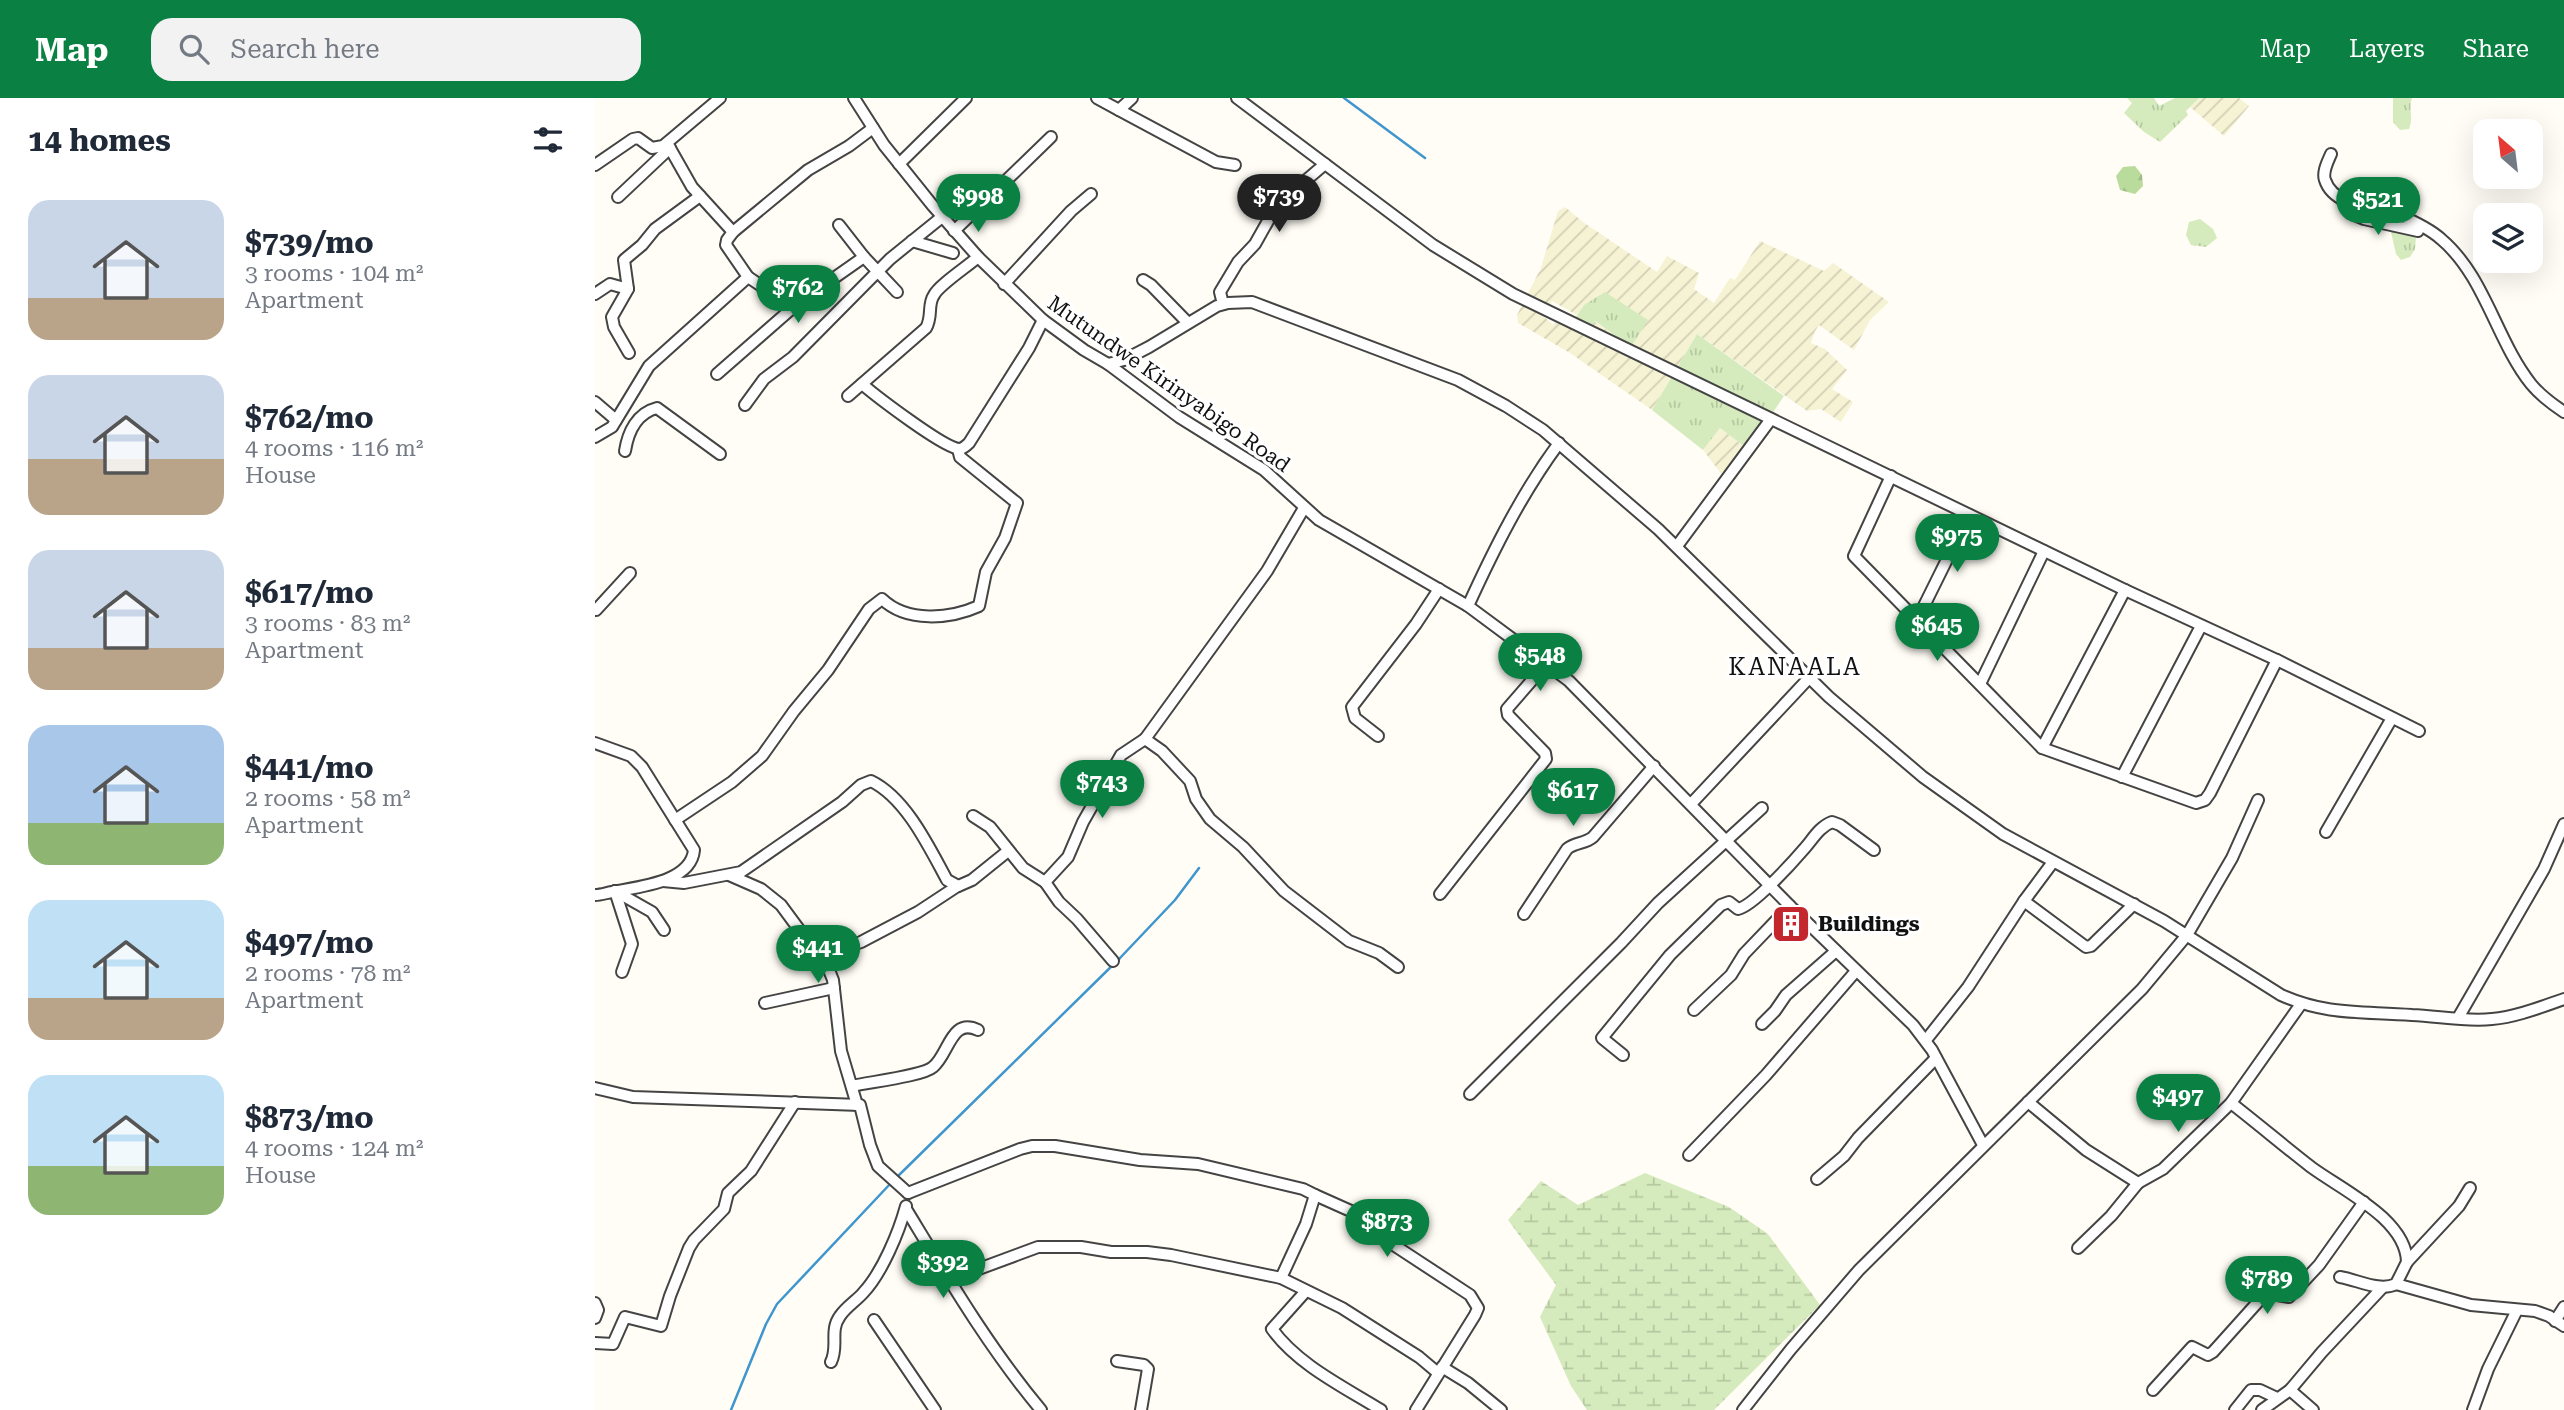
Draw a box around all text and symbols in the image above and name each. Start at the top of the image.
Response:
search box [151,18,641,81]
text: Map [35,30,109,69]
icon: search [175,30,213,68]
text: Search here [231,34,380,64]
text: Map [2260,35,2311,63]
text: Layers [2349,35,2425,63]
text: Share [2463,35,2529,63]
north arrow [2473,119,2543,189]
map controls [2473,119,2543,273]
icon: filters [529,121,567,159]
text: 14 homes [28,123,171,158]
pin: $998 [937,174,1019,234]
pin: $739 [1238,174,1320,234]
pin: $521 [2337,178,2419,237]
text: $998 [952,183,1004,210]
text: $739 [1253,183,1305,210]
text: $521 [2352,186,2404,213]
button: layers [2473,203,2543,273]
text: $739/mo [245,225,374,260]
icon: home [84,228,168,312]
text: 3 rooms · 104 m² [245,260,423,287]
pin: $762 [757,266,839,325]
text: $762 [772,274,824,301]
text: Apartment [245,287,364,314]
street label: Mutundwe Kirinyabigo Road [1043,291,1295,477]
text: $762/mo [245,400,374,435]
icon: home [84,403,168,487]
text: 4 rooms · 116 m² [245,435,423,462]
text: House [245,462,316,489]
pin: $975 [1916,514,1998,574]
text: $975 [1931,523,1983,550]
text: $617/mo [245,575,374,610]
icon: home [84,578,168,662]
pin: $645 [1896,603,1978,663]
text: 3 rooms · 83 m² [245,610,411,637]
text: $645 [1911,612,1963,639]
pin: $548 [1499,634,1581,693]
text: Apartment [245,637,364,664]
text: $548 [1514,642,1566,669]
district label: KANAALA [1728,653,1862,681]
text: $441/mo [245,750,374,785]
icon: home [84,753,168,837]
pin: $743 [1061,760,1143,820]
pin: $617 [1532,768,1614,828]
text: $743 [1076,769,1128,796]
text: $617 [1547,777,1599,804]
text: 2 rooms · 58 m² [245,785,411,812]
text: Apartment [245,812,364,839]
building icon: Buildings [1770,903,1812,945]
place label: Buildings [1818,912,1920,936]
text: $497/mo [245,925,374,960]
pin: $441 [777,926,859,985]
icon: home [84,928,168,1012]
text: $441 [792,934,844,961]
text: 2 rooms · 78 m² [245,960,411,987]
text: Apartment [245,987,364,1014]
pin: $497 [2137,1074,2219,1134]
text: $497 [2152,1083,2204,1110]
text: $873/mo [245,1100,374,1135]
icon: home [84,1103,168,1187]
text: 4 rooms · 124 m² [245,1135,423,1162]
text: House [245,1162,316,1189]
pin: $873 [1346,1200,1428,1259]
text: $873 [1361,1208,1413,1235]
pin: $392 [902,1240,984,1300]
text: $392 [917,1249,969,1276]
pin: $789 [2226,1256,2308,1316]
text: $789 [2241,1265,2293,1292]

